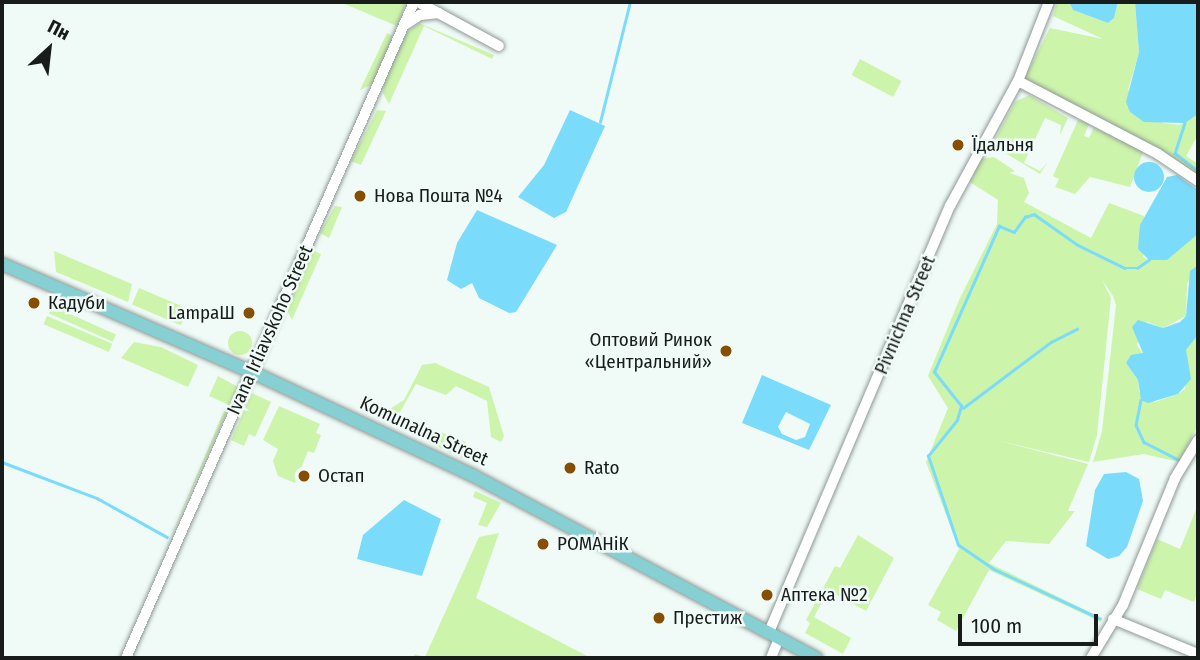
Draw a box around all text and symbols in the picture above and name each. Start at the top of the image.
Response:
north arrow [14,14,84,84]
text: Пн [44,15,74,45]
place label: Їдальня [972,134,1034,156]
marker: Їдальня [950,137,966,153]
place label: Нова Пошта №4 [374,185,503,207]
marker: Нова Пошта №4 [352,188,368,204]
street label: Ivana Irliavskoho Street [222,242,318,418]
street label: Pivnichna Street [870,252,940,378]
place label: Кадуби [48,292,105,314]
marker: Кадуби [26,295,42,311]
place label: LampaШ [168,302,235,324]
marker: LampaШ [241,305,257,321]
place label: Оптовий Ринок «Центральний» [585,329,712,373]
marker: Оптовий Ринок «Центральний» [718,343,734,359]
street label: Komunalna Street [356,391,492,471]
place label: Rato [584,457,619,479]
marker: Rato [562,460,578,476]
place label: Остап [318,465,364,487]
marker: Остап [296,468,312,484]
place label: РОМАНіК [557,533,629,555]
marker: РОМАНіК [535,536,551,552]
place label: Аптека №2 [781,584,868,606]
marker: Аптека №2 [759,587,775,603]
scale bar [962,600,1102,644]
place label: Престиж [673,607,742,629]
marker: Престиж [651,610,667,626]
text: 100 m [971,613,1022,639]

